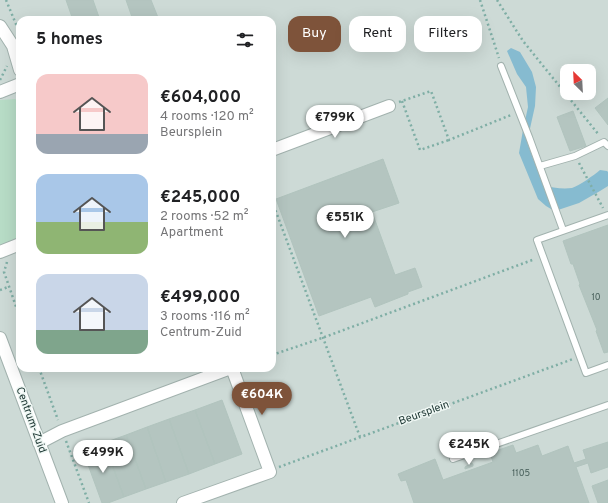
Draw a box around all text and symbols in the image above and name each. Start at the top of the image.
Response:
chip: Buy [288,16,341,52]
chip: Rent [349,16,406,52]
chip: Filters [414,16,482,52]
text: 5 homes [36,29,103,51]
icon: filters [234,29,256,51]
north arrow [560,64,596,100]
map controls [560,64,596,100]
text: €604,000 [160,87,241,109]
icon: home [68,90,116,138]
pin: €799K [307,105,363,139]
text: 4 rooms · 120 m² [160,109,254,125]
text: €799K [315,110,355,126]
text: Beursplein [160,125,222,141]
text: €245,000 [160,187,240,209]
icon: home [68,190,116,238]
pin: €551K [317,205,373,239]
text: 2 rooms · 52 m² [160,209,248,225]
text: €551K [326,210,364,226]
text: Apartment [160,225,223,241]
text: €499,000 [160,287,241,309]
icon: home [68,290,116,338]
house number: 10 [591,292,601,303]
text: 3 rooms · 116 m² [160,309,250,325]
text: Centrum-Zuid [160,325,242,341]
pin: €604K [234,382,290,416]
street label: Centrum-Zuid [13,385,49,455]
text: €604K [241,387,283,403]
street label: Beursplein [397,397,451,429]
pin: €245K [441,432,497,466]
text: €245K [448,437,490,453]
pin: €499K [75,440,131,474]
text: €499K [82,445,124,461]
house number: 1105 [512,468,530,479]

